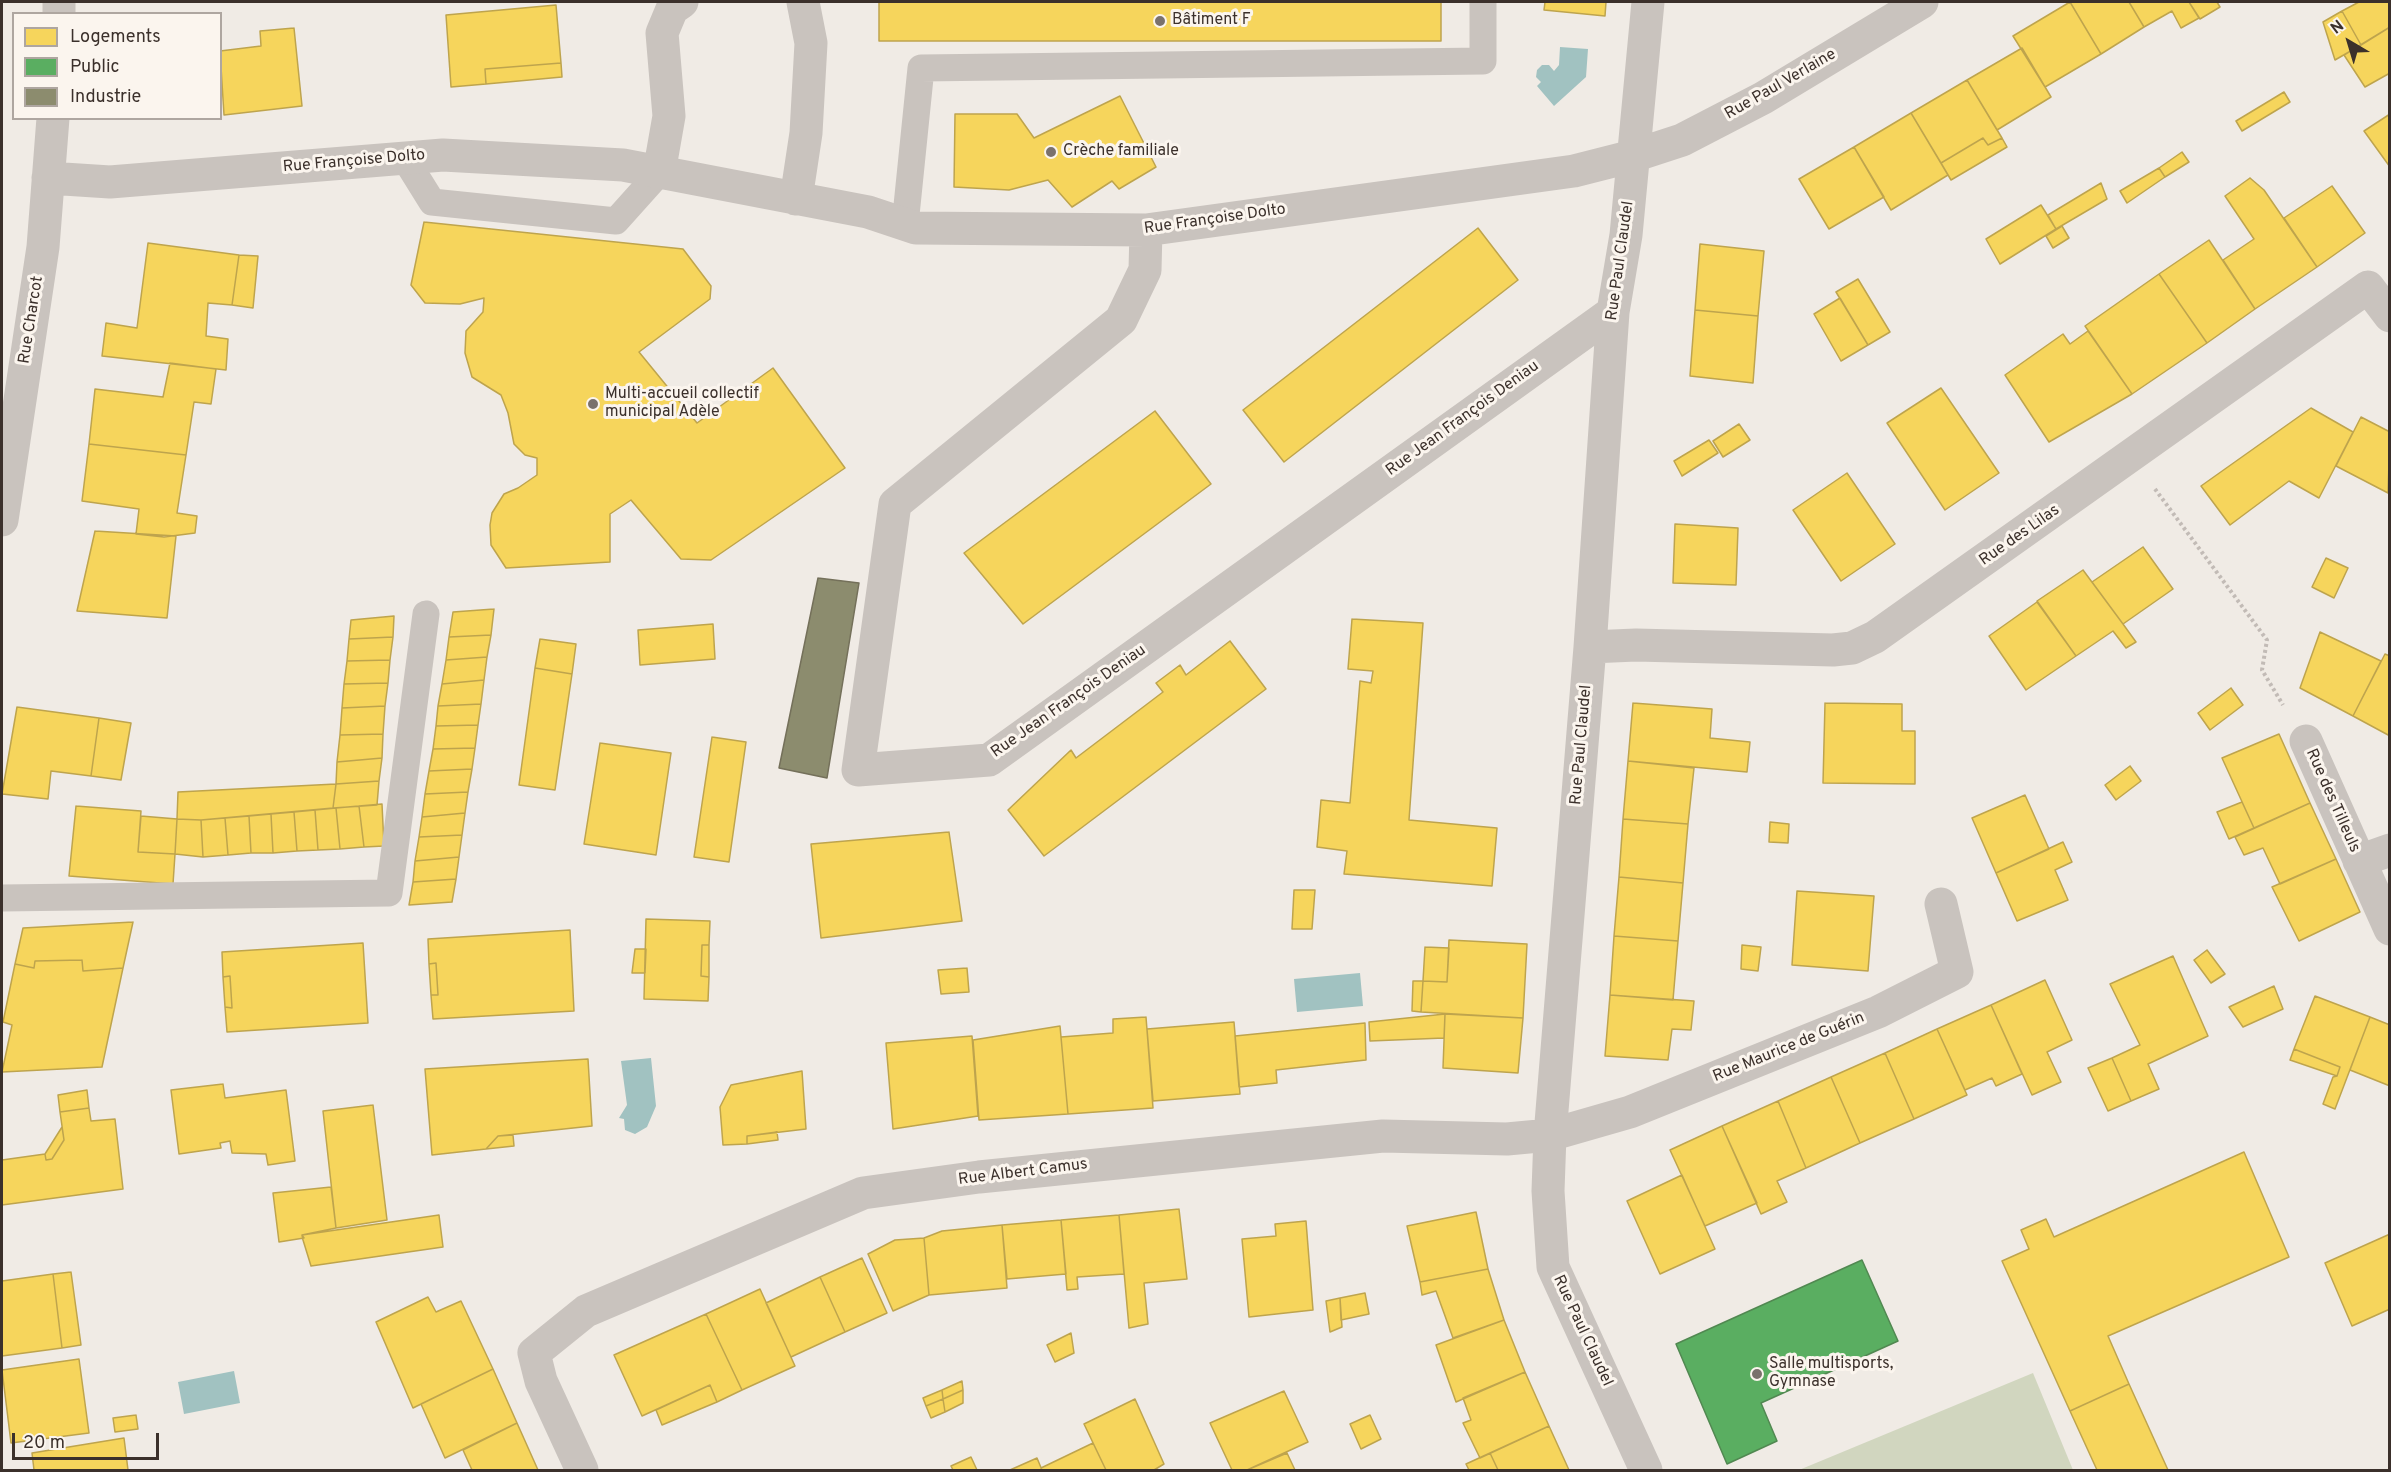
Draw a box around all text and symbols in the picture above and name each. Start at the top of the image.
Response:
place label: Bâtiment F [1172,11,1251,31]
legend [12,12,222,120]
north arrow [2319,12,2379,72]
marker: Bâtiment F [1153,14,1167,28]
text: N [2327,16,2349,39]
text: Logements [70,26,161,49]
street label: Rue Paul Verlaine [1722,45,1840,125]
text: Public [70,56,120,79]
text: Industrie [70,86,141,109]
place label: Crèche familiale [1063,142,1179,162]
marker: Crèche familiale [1044,145,1058,159]
street label: Rue Françoise Dolto [282,146,426,178]
street label: Rue Paul Claudel [1603,200,1639,322]
street label: Rue Françoise Dolto [1143,201,1287,239]
street label: Rue Charcot [16,275,48,365]
street label: Rue Jean François Deniau [1383,357,1543,481]
place label: Multi-accueil collectif municipal Adèle [605,385,759,423]
marker: Multi-accueil collectif municipal Adèle [586,397,600,411]
street label: Rue des Lilas [1976,501,2064,571]
street label: Rue Jean François Deniau [988,641,1150,763]
street label: Rue Paul Claudel [1567,684,1597,806]
street label: Rue des Tilleuls [2301,746,2363,856]
street label: Rue Maurice de Guérin [1711,1009,1867,1087]
street label: Rue Albert Camus [957,1156,1089,1190]
street label: Rue Paul Claudel [1548,1272,1616,1390]
place label: Salle multisports, Gymnase [1769,1355,1893,1393]
marker: Salle multisports, Gymnase [1750,1367,1764,1381]
scale bar [15,1421,162,1459]
text: 20 m [23,1432,65,1455]

